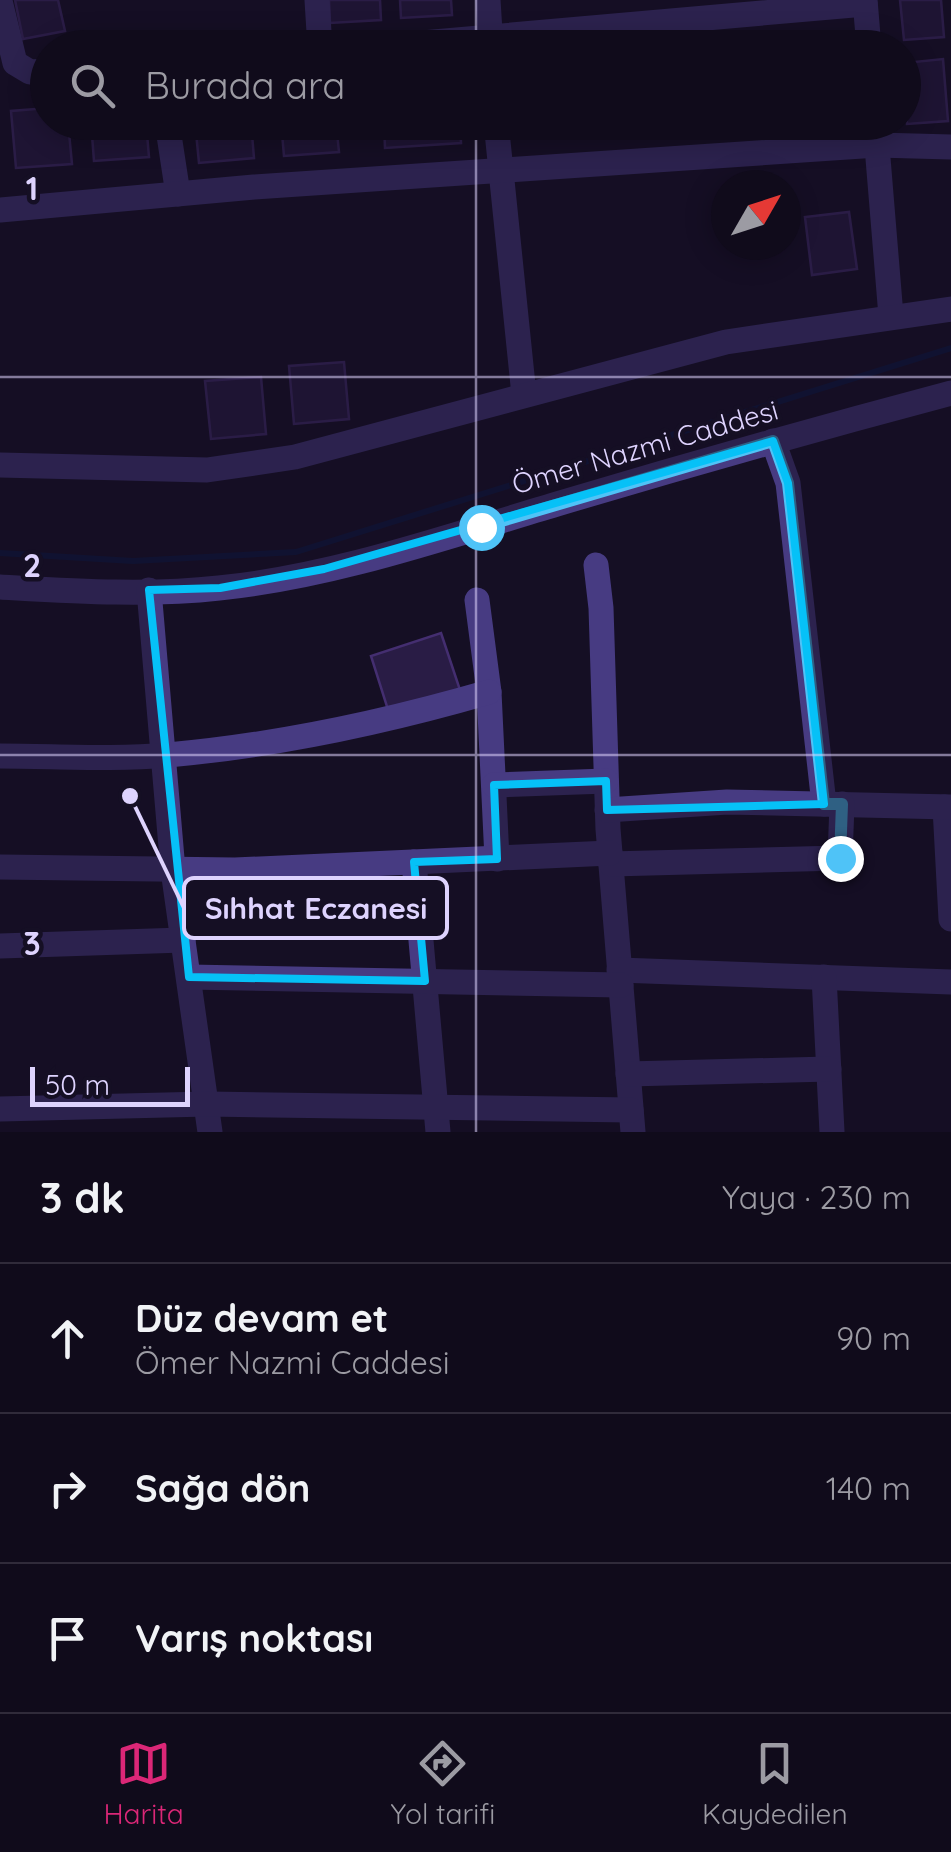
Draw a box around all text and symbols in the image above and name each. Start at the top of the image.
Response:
search box [30,30,921,140]
icon: search [65,58,120,113]
text: Burada ara [145,61,345,109]
text: 1 [26,168,38,208]
north arrow [711,170,801,260]
street label: Ömer Nazmi Caddesi [508,392,782,501]
route start [459,505,505,551]
text: 2 [23,545,41,585]
route end [818,836,864,882]
callout: Sıhhat Eczanesi [184,878,447,938]
text: Sıhhat Eczanesi [205,889,427,927]
text: 3 [23,923,41,963]
scale bar [30,1062,190,1106]
text: 50 m [45,1067,110,1102]
text: 3 dk [40,1171,125,1224]
text: Yaya · 230 m [722,1177,911,1217]
text: Düz devam et [135,1294,388,1342]
icon: ahead [40,1311,95,1366]
text: 90 m [836,1318,911,1358]
text: Ömer Nazmi Caddesi [135,1342,450,1382]
icon: right [40,1461,95,1516]
text: Sağa dön [135,1464,311,1512]
text: 140 m [826,1468,911,1508]
icon: arrive [40,1611,95,1666]
text: Varış noktası [135,1614,373,1662]
tab: Harita [103,1736,184,1831]
tab: Yol tarifi [391,1736,495,1831]
tab: Kaydedilen [702,1736,848,1831]

